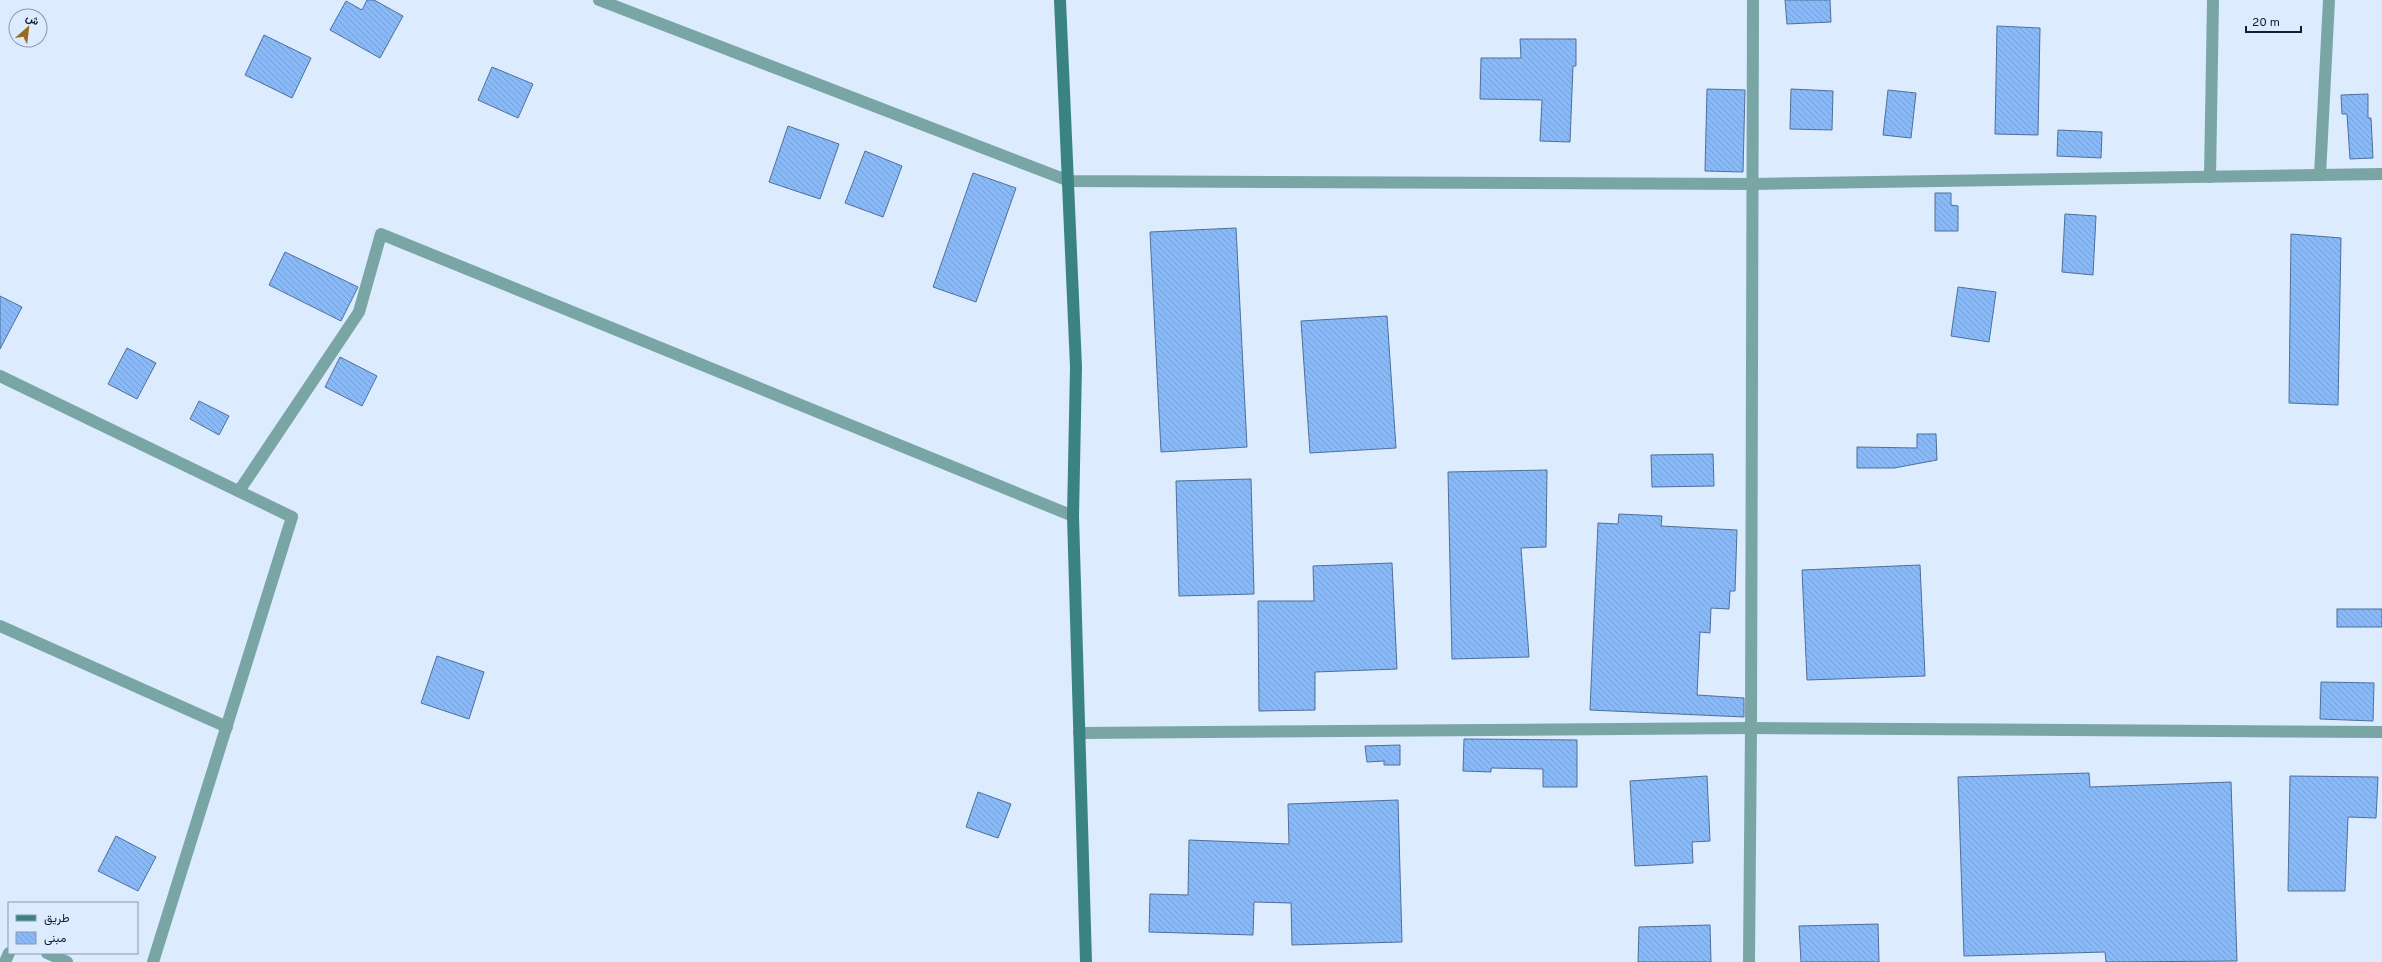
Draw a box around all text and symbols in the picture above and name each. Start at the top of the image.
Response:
north arrow [8,8,48,48]
scale bar [2246,8,2301,34]
text: ش [23,11,41,29]
text: 20 m [2252,15,2280,31]
legend [8,902,138,954]
text: طريق [44,911,70,927]
text: مبنى [44,931,66,947]

